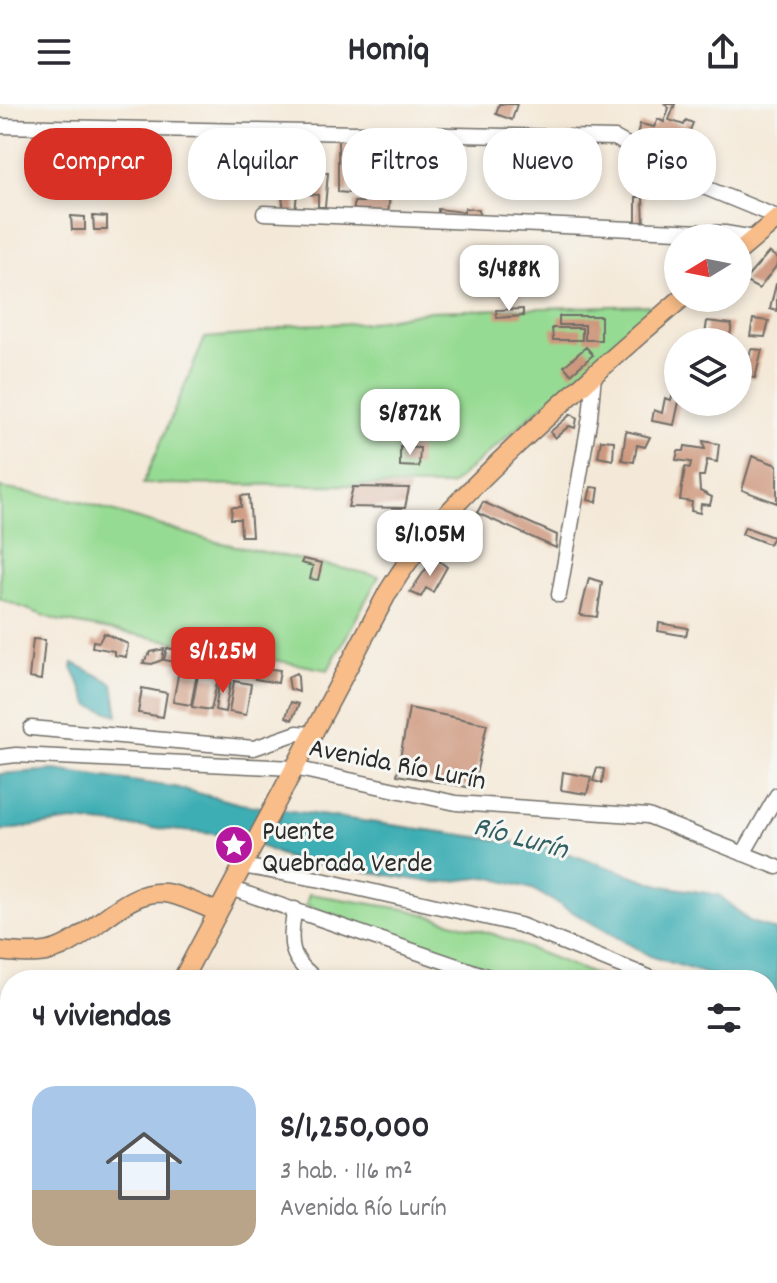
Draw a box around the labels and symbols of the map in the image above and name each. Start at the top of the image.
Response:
north arrow [664,224,752,312]
pin: S/488K [444,245,574,313]
pin: S/872K [345,389,475,457]
pin: S/1.05M [356,510,504,578]
pin: S/1.25M [149,627,297,695]
street label: Avenida Río Lurín [305,730,489,804]
water label: Río Lurín [468,807,573,874]
place label: Puente Quebrada Verde [262,814,433,886]
place icon: Puente Quebrada Verde [213,824,255,866]

